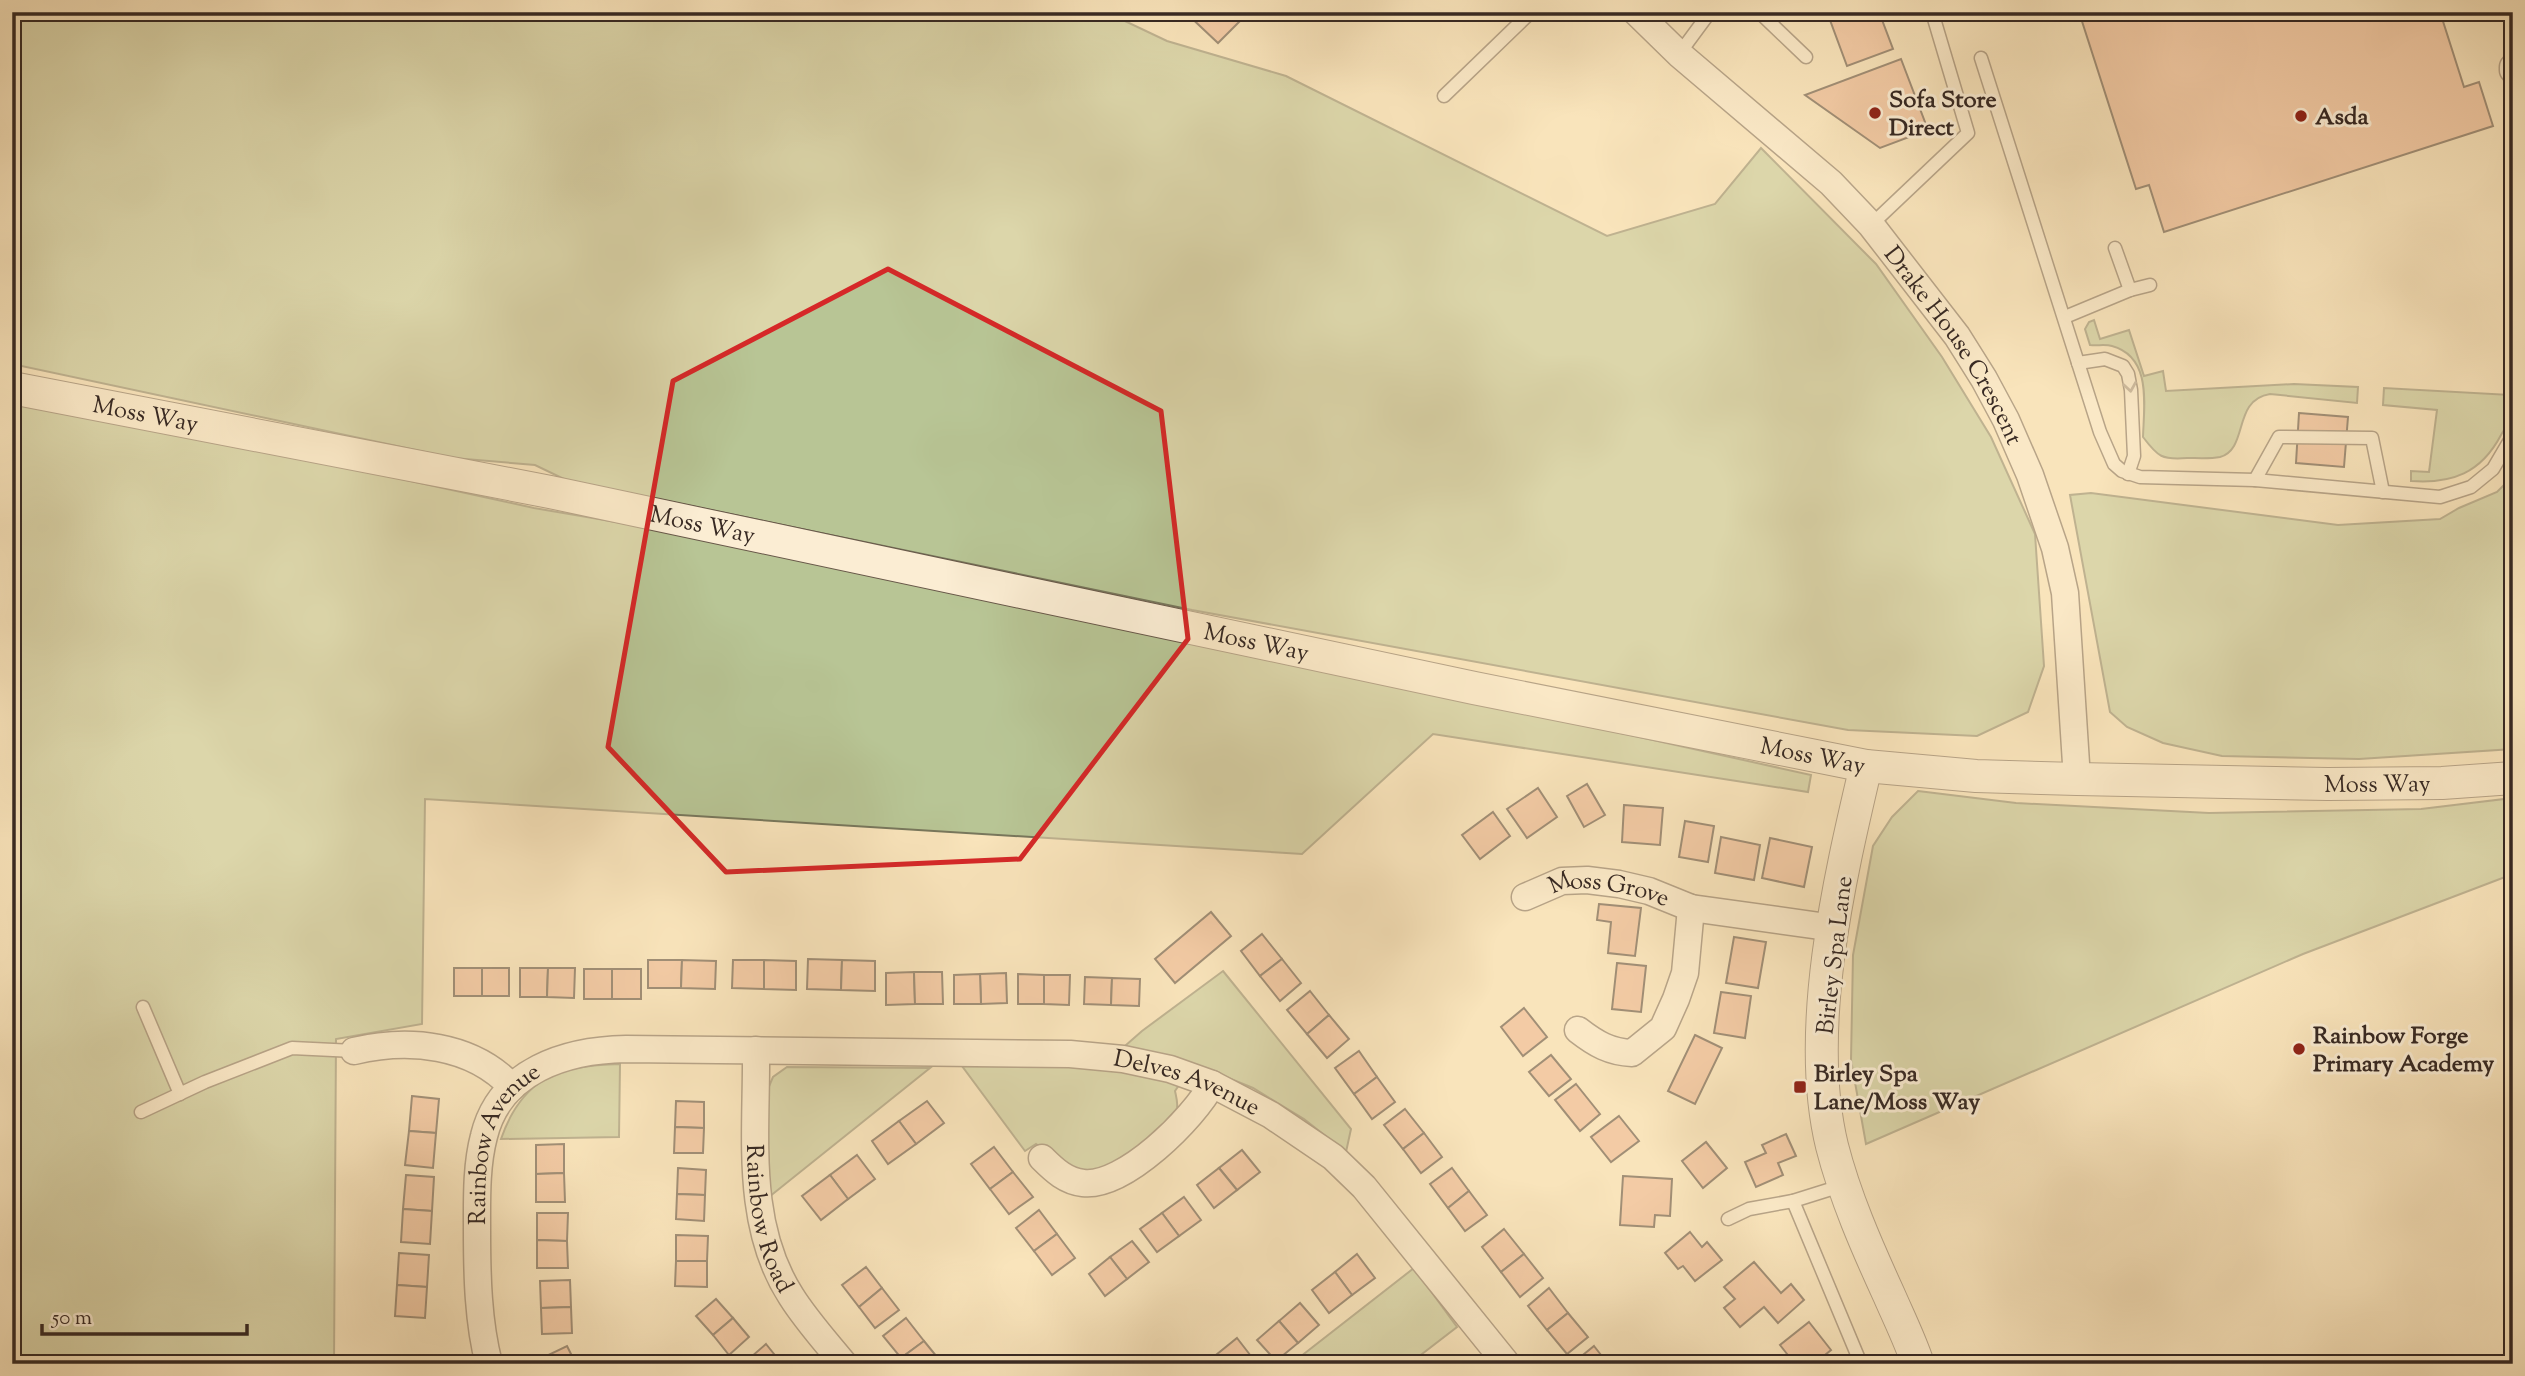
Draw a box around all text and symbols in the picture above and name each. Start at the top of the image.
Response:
place label: Sofa Store Direct [1889,84,1997,146]
place label: Asda [2315,101,2369,135]
marker: Sofa Store Direct [1867,105,1883,121]
marker: Asda [2293,108,2309,124]
street label: Drake House Crescent [1874,240,2030,451]
one-way arrow [2122,381,2137,392]
street label: Moss Way [90,389,201,443]
street label: Moss Way [646,499,758,554]
street label: Moss Way [1200,616,1312,672]
street label: Moss Way [1757,730,1868,784]
street label: Moss Way [2324,768,2431,803]
street label: Moss Grove [1543,864,1674,917]
street label: Birley Spa Lane [1809,874,1863,1036]
place label: Rainbow Forge Primary Academy [2313,1020,2494,1082]
marker: Rainbow Forge Primary Academy [2291,1041,2307,1057]
street label: Delves Avenue [1110,1042,1266,1125]
street label: Rainbow Avenue [462,1056,547,1225]
place label: Birley Spa Lane/Moss Way [1814,1058,1980,1120]
marker: Birley Spa Lane/Moss Way [1792,1079,1808,1095]
street label: Rainbow Road [736,1144,801,1300]
scale bar [42,1292,247,1336]
text: 50 m [51,1304,92,1334]

